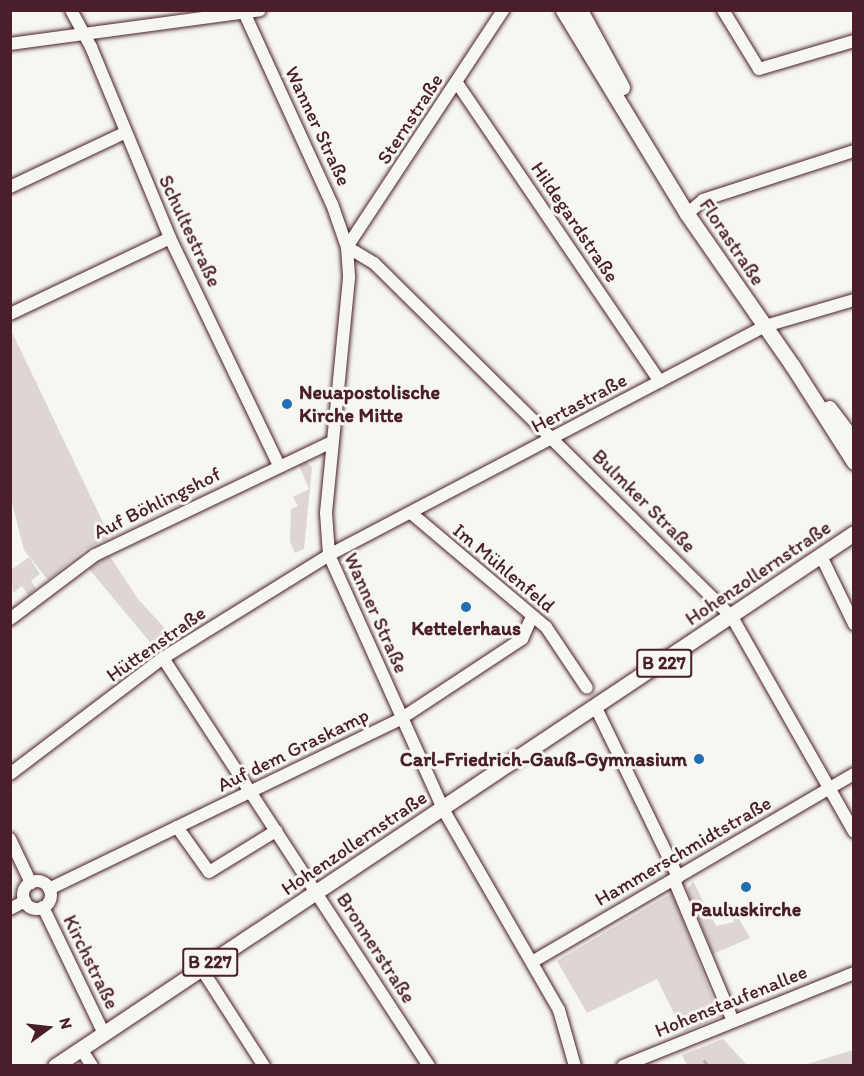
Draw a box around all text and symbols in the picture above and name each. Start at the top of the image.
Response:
street label: Wanner Straße [280,62,356,190]
street label: Sternstraße [372,69,448,169]
street label: Hildegardstraße [526,157,624,287]
street label: Schultestraße [154,171,226,291]
street label: Florastraße [694,194,770,290]
street label: Hertastraße [527,368,631,438]
place label: Neuapostolische Kirche Mitte [299,380,440,427]
marker: Neuapostolische Kirche Mitte [280,397,294,411]
street label: Bulmker Straße [587,444,701,558]
street label: Auf Böhlingshof [89,462,225,544]
street label: Hohenzollernstraße [681,515,835,631]
street label: Im Mühlenfeld [448,518,560,618]
street label: Wanner Straße [339,549,413,677]
marker: Kettelerhaus [459,600,473,614]
street label: Hüttenstraße [102,601,210,687]
place label: Kettelerhaus [411,616,521,640]
road number: B 227 [636,648,692,678]
street label: Auf dem Graskamp [214,703,372,797]
place label: Carl-Friedrich-Gauß-Gymnasium [400,747,687,771]
marker: Carl-Friedrich-Gauß-Gymnasium [692,752,706,766]
street label: Hohenzollernstraße [277,785,431,901]
street label: Hammerschmidtstraße [590,791,776,911]
marker: Pauluskirche [739,880,753,894]
street label: Bronnerstraße [331,888,421,1008]
place label: Pauluskirche [691,897,801,921]
street label: Kirchstraße [58,911,124,1013]
road number: B 227 [182,947,238,977]
street label: Hohenstaufenallee [651,960,811,1042]
north arrow [18,998,78,1058]
text: N [55,1016,76,1031]

